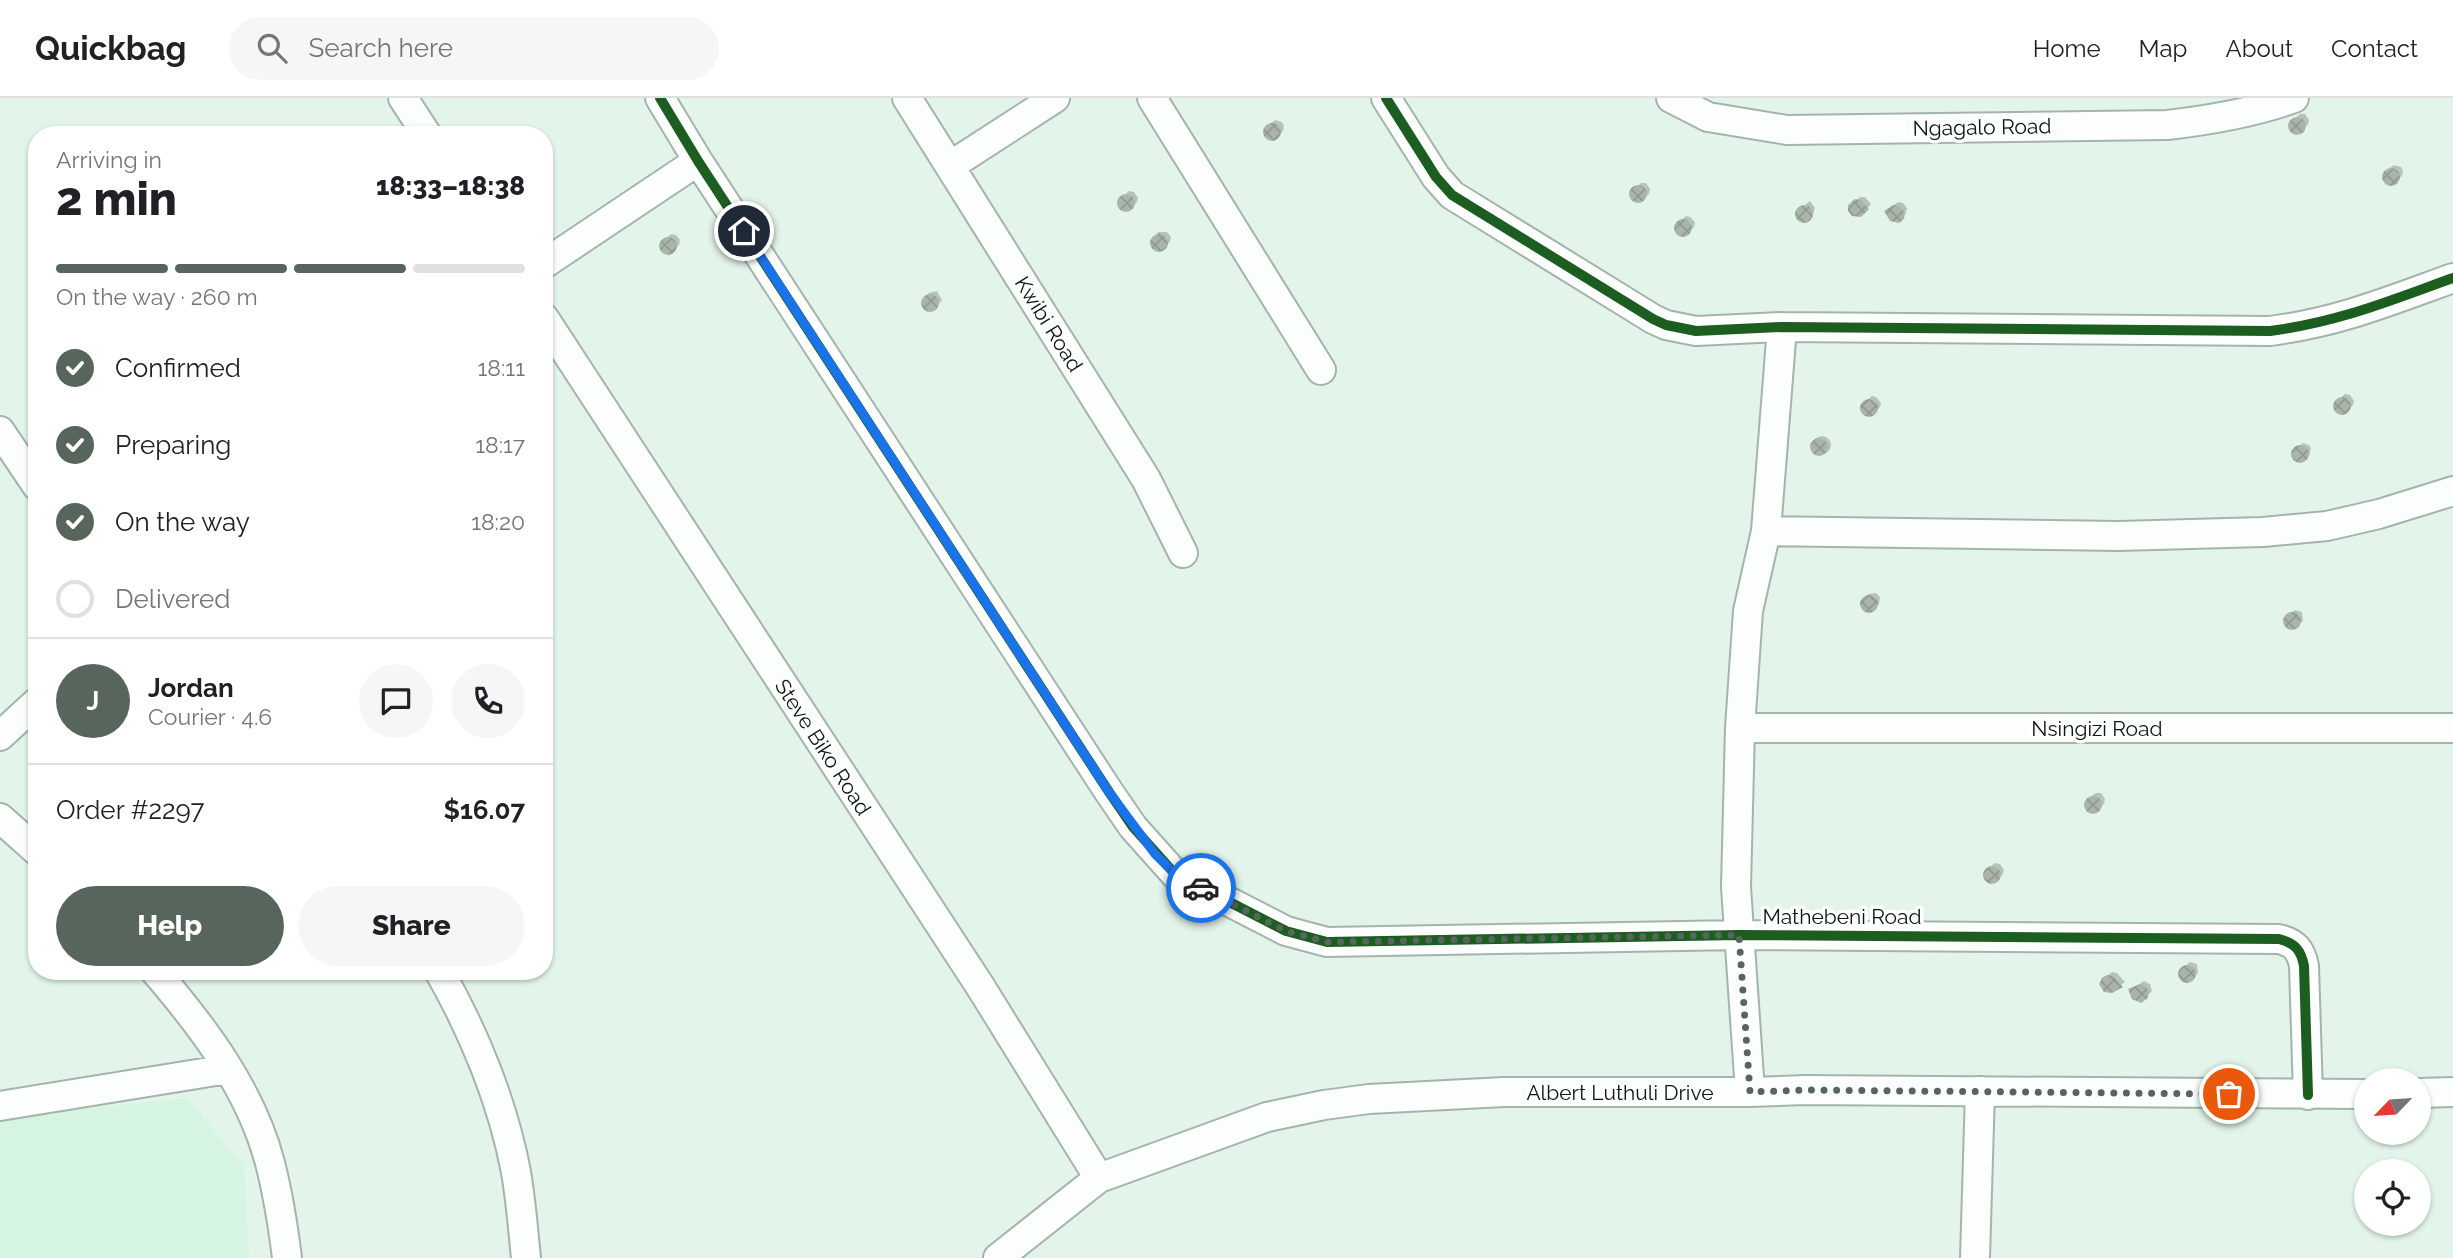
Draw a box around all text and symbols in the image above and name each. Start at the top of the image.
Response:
search box [229,17,719,80]
text: Quickbag [35,29,187,68]
icon: search [253,29,291,67]
text: Search here [309,33,453,63]
text: Home [2033,34,2101,63]
text: Map [2139,34,2187,63]
text: About [2225,34,2293,63]
text: Contact [2331,34,2418,63]
street label: Ngagalo Road [1912,113,2052,141]
text: Arriving in [56,146,162,173]
text: 18:33–18:38 [376,171,525,201]
text: 2 min [56,172,177,226]
pin [714,201,774,261]
icon: home [725,212,763,250]
street label: Kwibi Road [1010,272,1088,376]
text: On the way · 260 m [56,283,258,310]
icon: check [56,349,94,387]
text: Confirmed [115,353,241,383]
text: 18:11 [478,354,525,381]
icon: check [56,426,94,464]
text: Preparing [115,430,231,460]
text: 18:17 [475,431,525,458]
icon: check [56,503,94,541]
text: On the way [115,507,250,537]
text: 18:20 [471,508,525,535]
text: Delivered [115,584,230,614]
button: chat [359,664,433,738]
button: phone [451,664,525,738]
text: Jordan [148,673,234,703]
street label: Steve Biko Road [770,674,876,820]
text: J [87,686,99,716]
text: Courier · 4.6 [148,703,272,730]
street label: Nsingizi Road [2031,716,2163,741]
text: Order #2297 [56,795,205,825]
text: $16.07 [443,795,525,825]
courier [1166,853,1236,923]
icon: car [1182,869,1220,907]
button: Help [56,886,284,966]
button: Share [298,886,525,966]
street label: Mathebeni Road [1762,904,1922,929]
pin [2199,1064,2259,1124]
north arrow [2354,1068,2431,1144]
map controls [2354,1068,2431,1236]
icon: bag [2210,1075,2248,1113]
street label: Albert Luthuli Drive [1526,1080,1714,1105]
button: locate [2354,1159,2431,1236]

